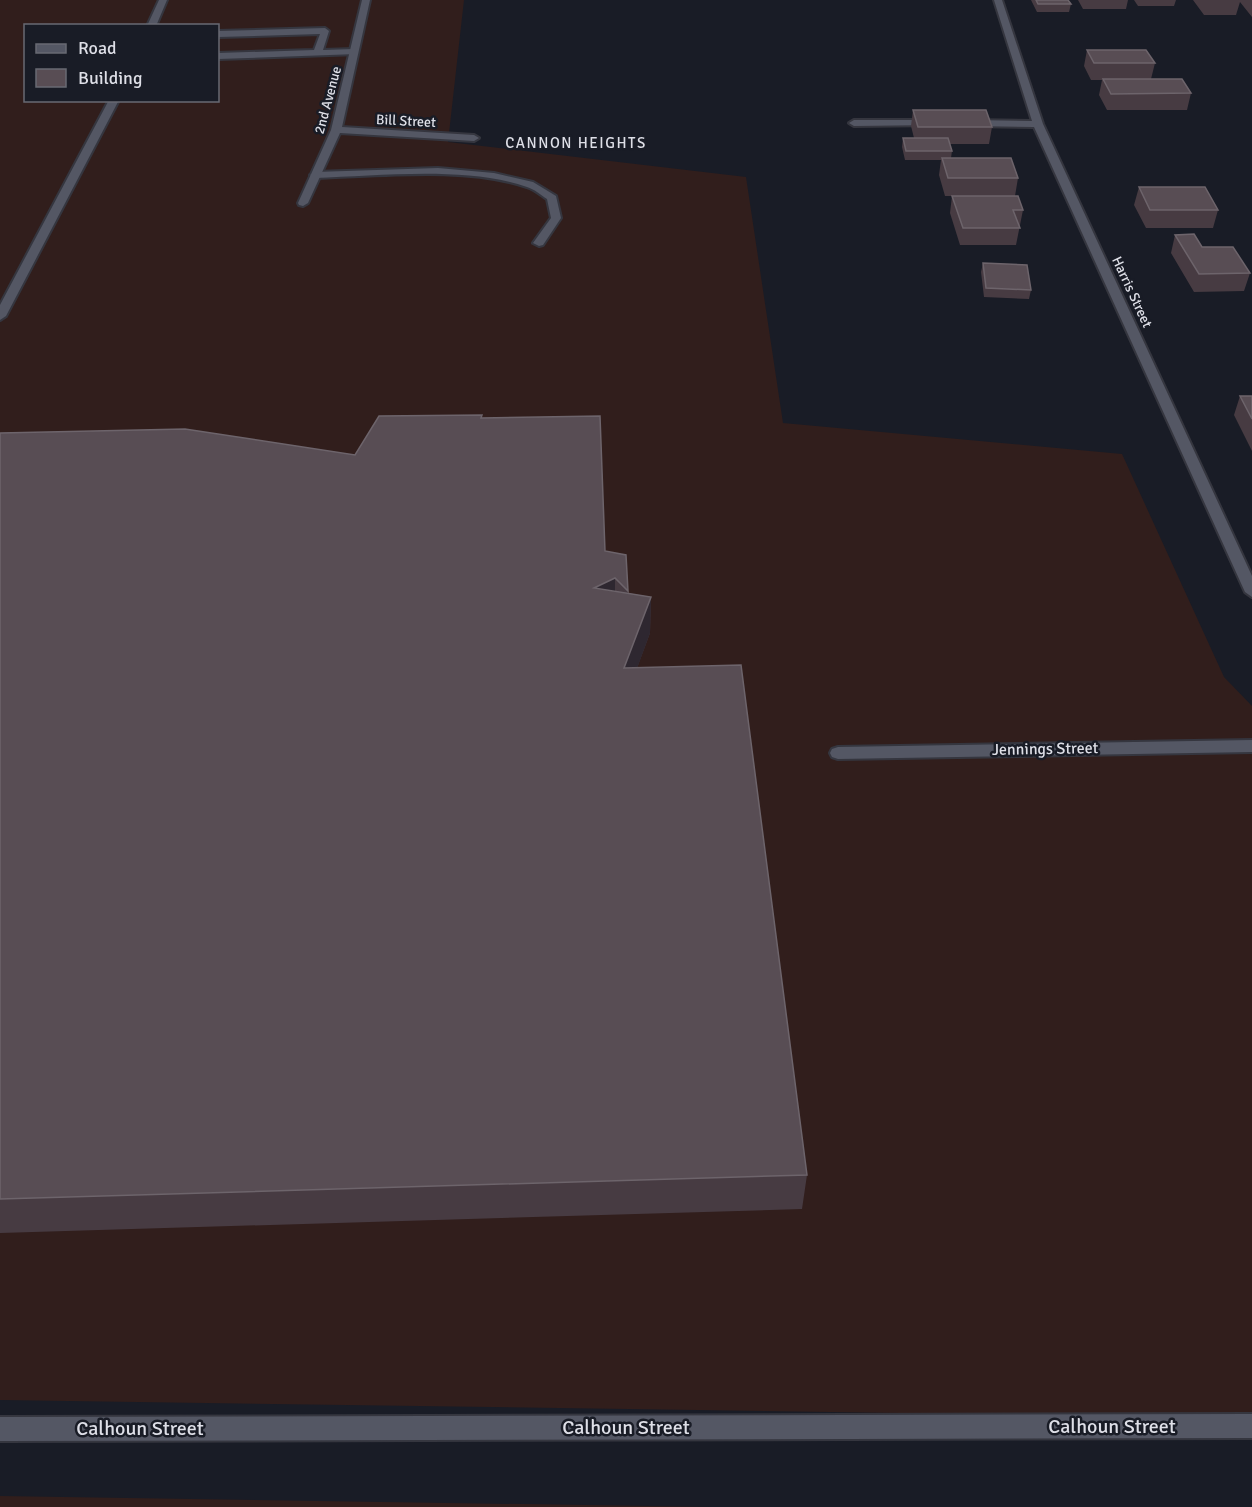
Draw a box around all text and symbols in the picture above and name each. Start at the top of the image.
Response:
legend [24,24,219,102]
text: Road [78,37,117,59]
street label: 2nd Avenue [311,64,345,136]
text: Building [78,67,142,89]
street label: Bill Street [376,111,436,131]
district label: CANNON HEIGHTS [505,134,647,152]
street label: Harris Street [1108,254,1156,330]
street label: Jennings Street [992,738,1099,760]
street label: Calhoun Street [1048,1414,1176,1439]
street label: Calhoun Street [562,1415,690,1440]
street label: Calhoun Street [76,1416,204,1441]

